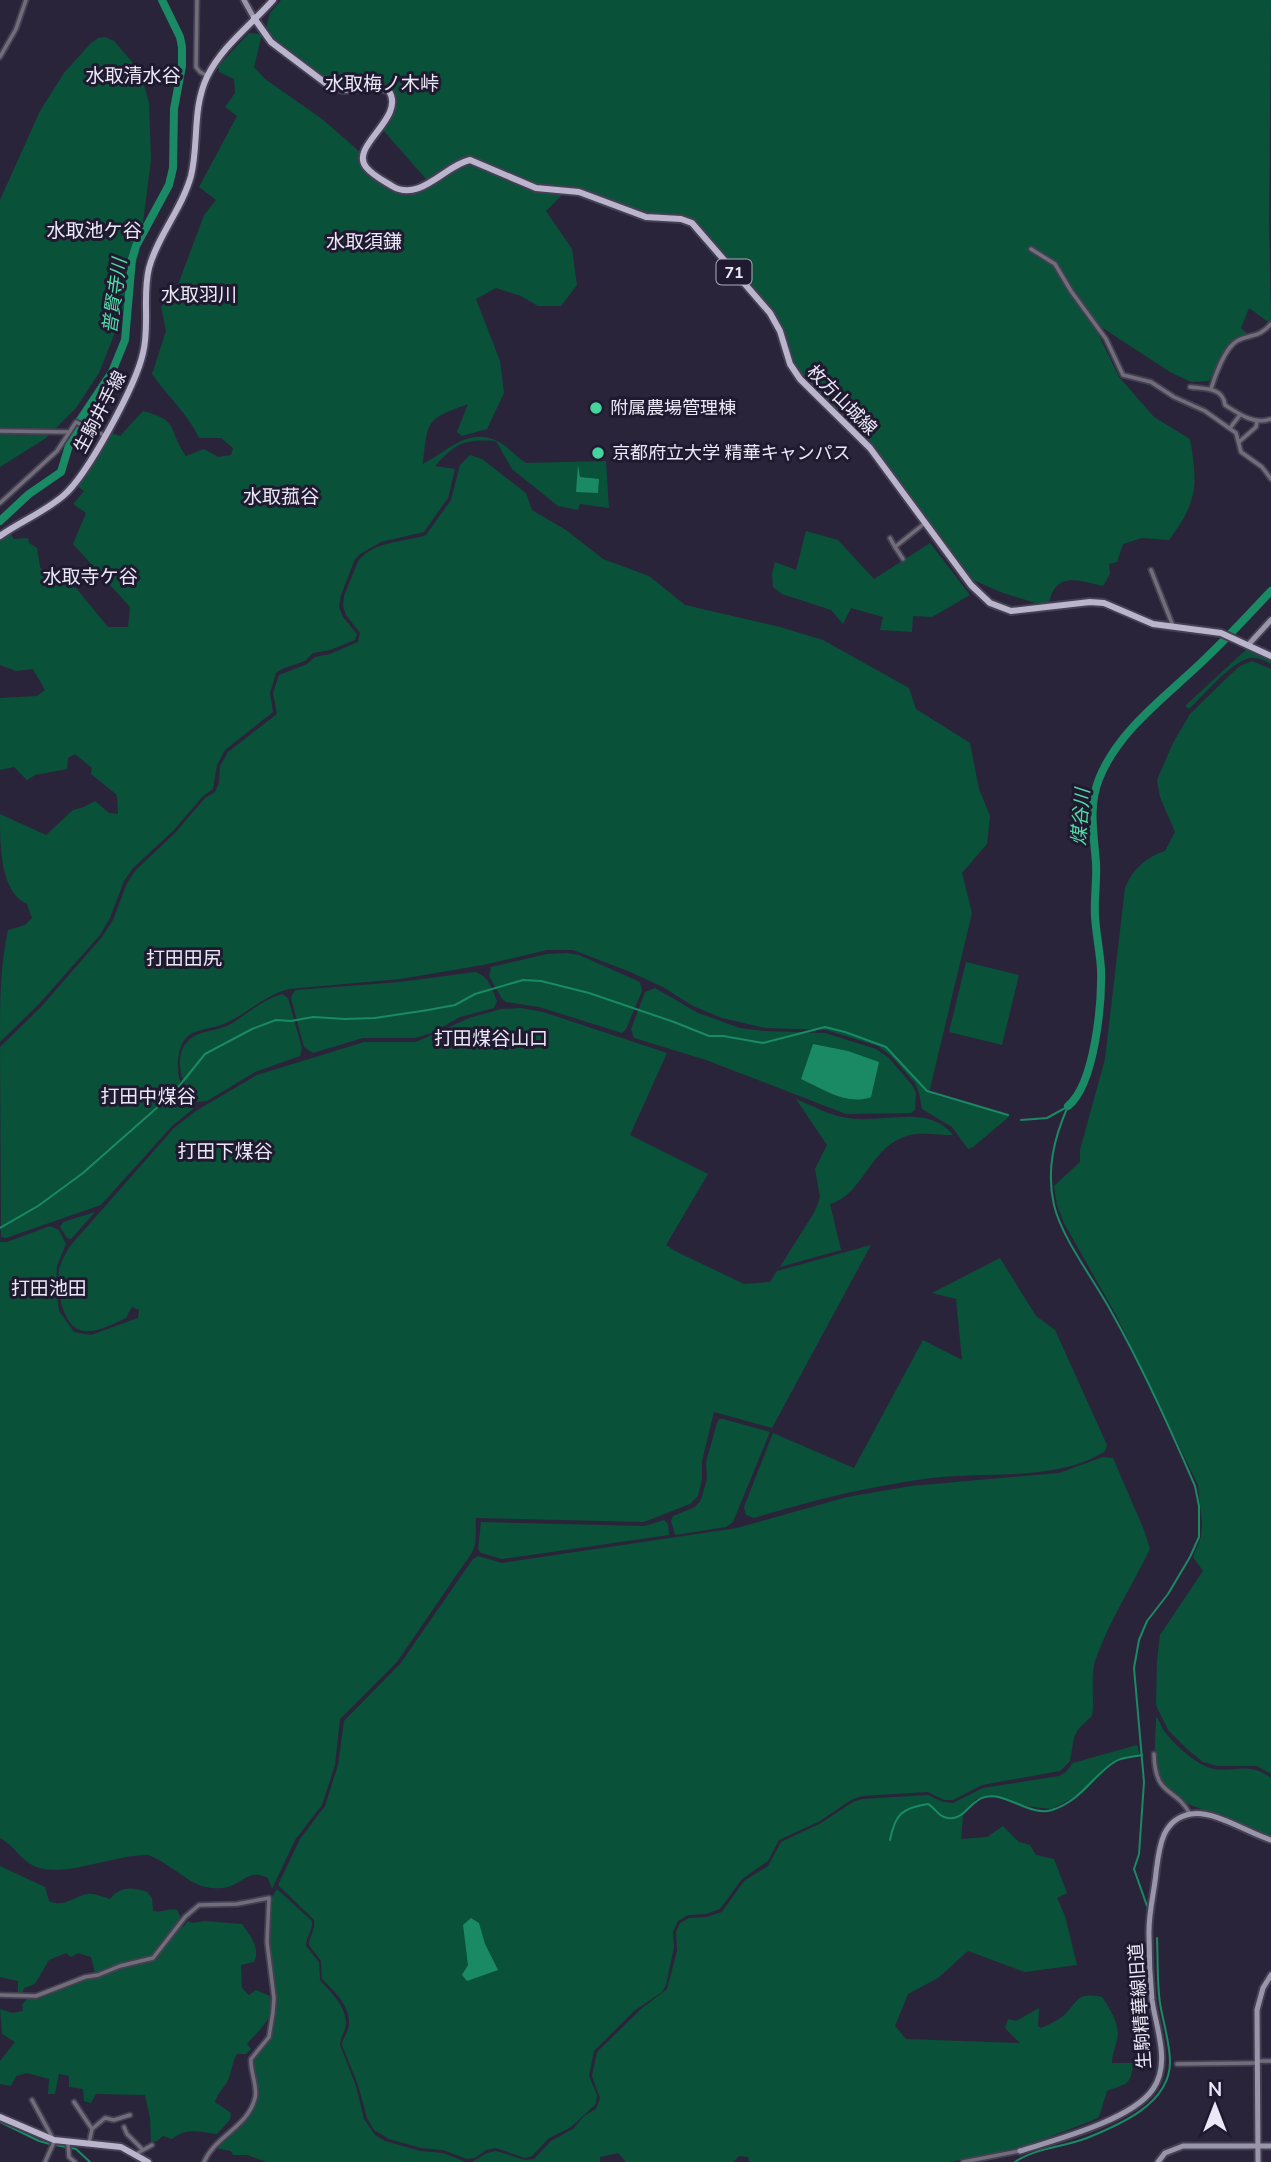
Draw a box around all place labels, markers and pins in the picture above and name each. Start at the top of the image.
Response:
place label: 附属農場管理棟 [610,396,736,420]
marker: 附属農場管理棟 [588,400,604,416]
place label: 京都府立大学 精華キャンパス [612,441,851,465]
marker: 京都府立大学 精華キャンパス [590,445,606,461]

